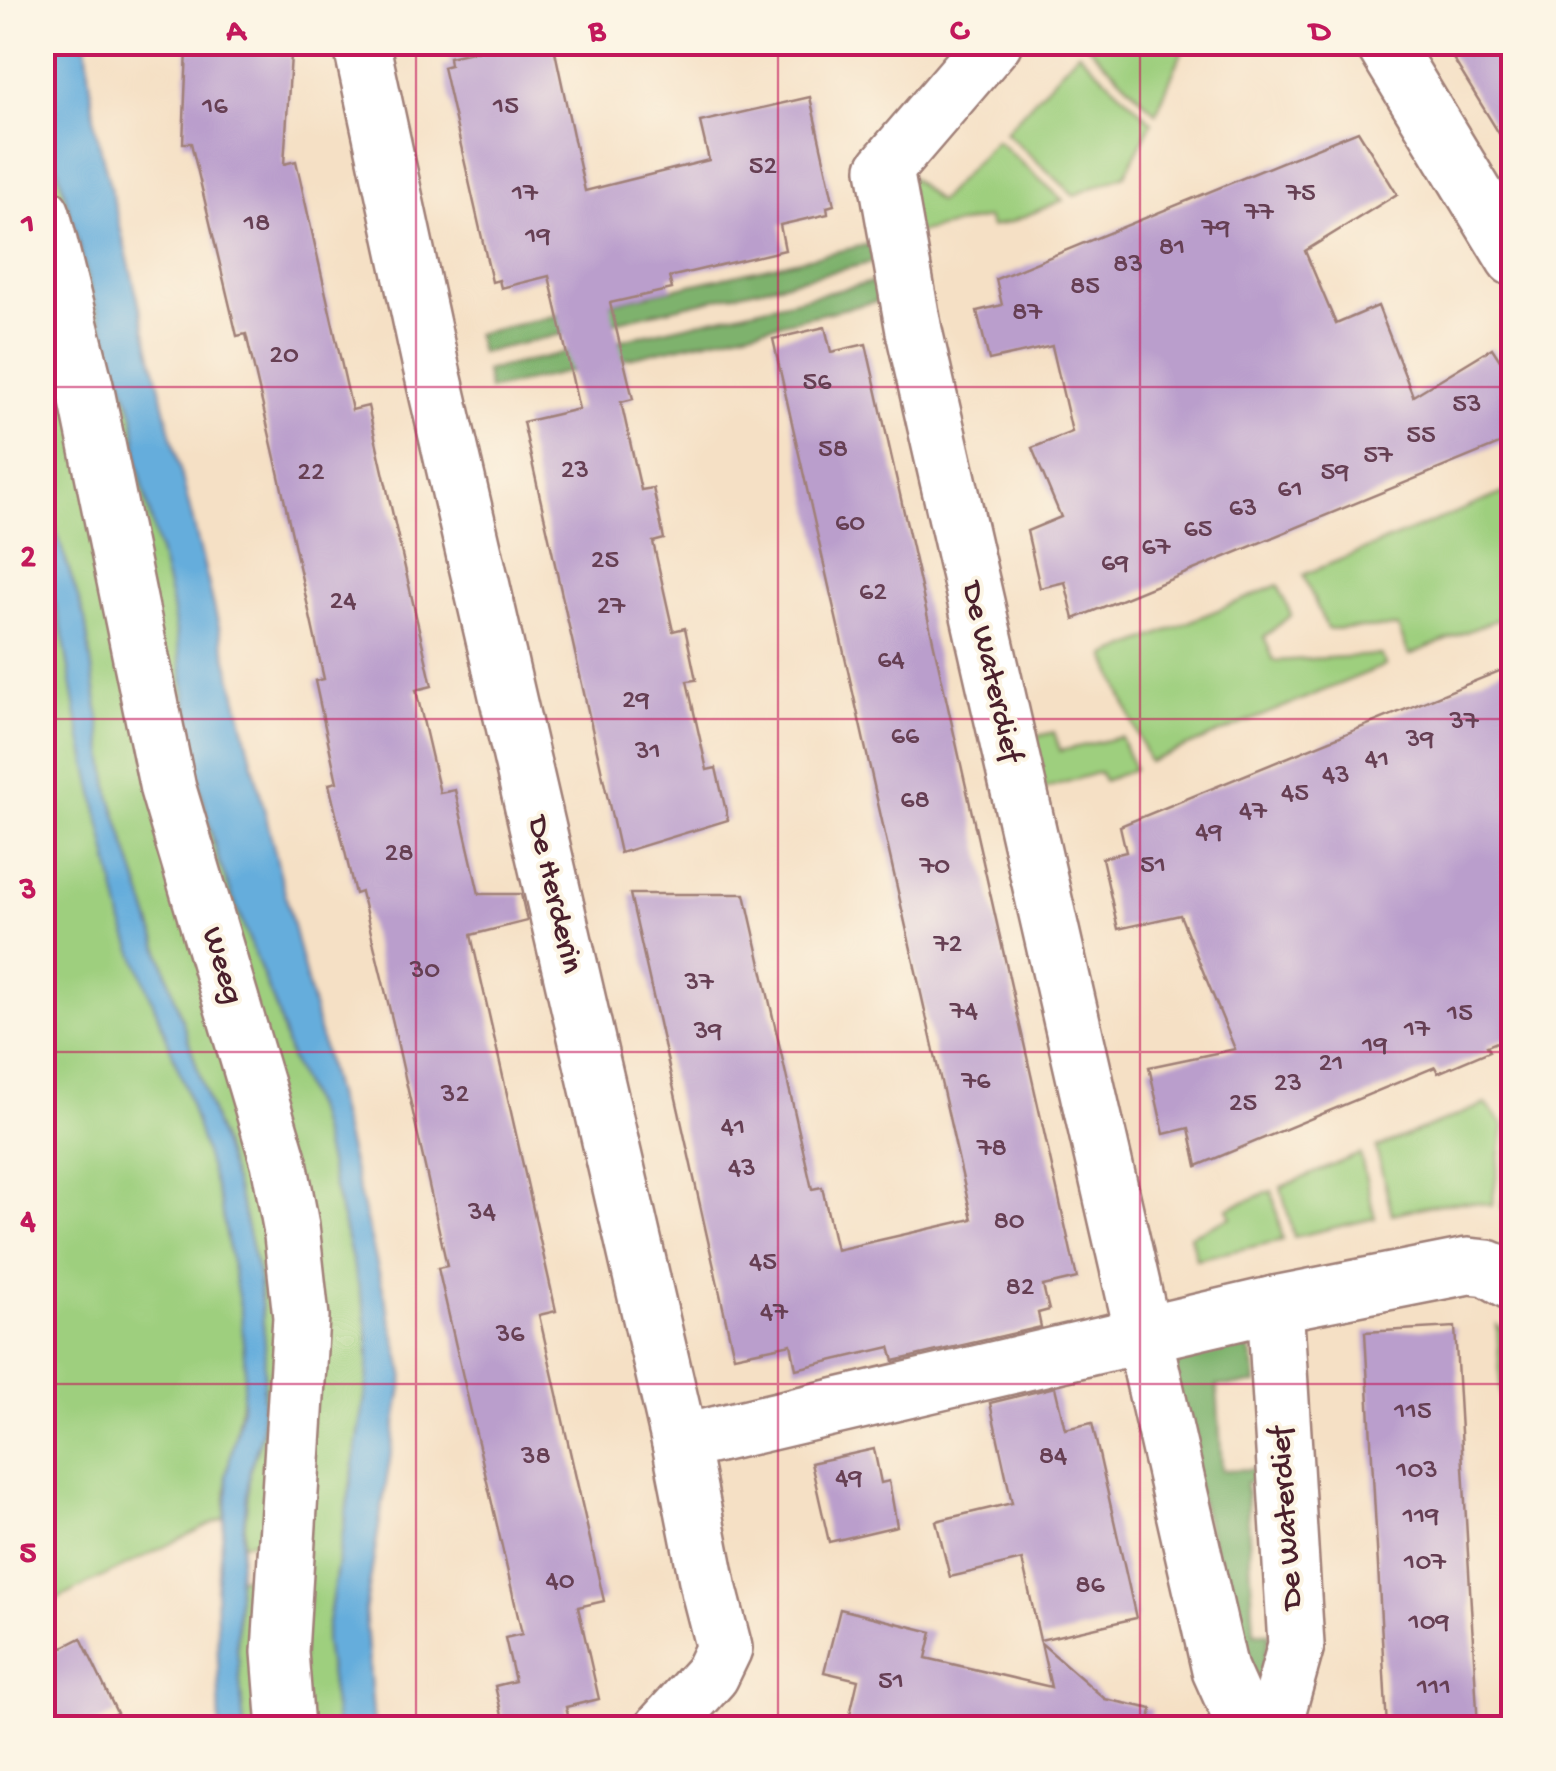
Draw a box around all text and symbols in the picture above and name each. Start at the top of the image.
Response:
text: A [226,14,248,52]
text: B [588,14,607,52]
text: C [950,14,970,52]
text: D [1307,14,1332,52]
house number: 16 [201,91,229,124]
house number: 15 [492,91,519,124]
house number: 52 [749,151,777,184]
house number: 17 [511,178,539,211]
house number: 75 [1285,178,1316,211]
house number: 77 [1243,197,1275,230]
text: 1 [21,207,34,245]
house number: 18 [243,208,270,241]
house number: 79 [1201,213,1230,246]
house number: 19 [524,221,551,254]
house number: 81 [1159,232,1185,265]
house number: 83 [1113,249,1143,282]
house number: 85 [1070,271,1100,304]
house number: 87 [1012,297,1043,330]
house number: 20 [269,340,299,373]
house number: 56 [803,367,832,400]
house number: 53 [1452,389,1482,422]
house number: 55 [1406,420,1436,453]
house number: 58 [818,434,848,467]
house number: 57 [1363,440,1394,473]
house number: 23 [561,455,589,488]
house number: 22 [297,457,325,490]
house number: 59 [1321,457,1349,490]
house number: 61 [1277,474,1303,507]
house number: 63 [1229,493,1257,526]
house number: 60 [835,508,865,541]
house number: 65 [1184,514,1212,547]
house number: 67 [1142,532,1172,565]
text: 2 [20,540,36,578]
house number: 25 [591,545,619,578]
house number: 69 [1101,548,1129,581]
house number: 62 [859,577,887,610]
street label: De Waterdief [950,577,1030,767]
house number: 24 [330,586,356,619]
house number: 27 [597,591,627,624]
house number: 64 [877,645,905,678]
house number: 29 [622,685,650,718]
house number: 37 [1448,706,1480,739]
house number: 66 [891,721,920,754]
house number: 39 [1405,724,1434,757]
house number: 31 [634,736,661,769]
house number: 41 [1365,744,1389,777]
house number: 43 [1322,760,1350,793]
house number: 45 [1281,778,1309,811]
house number: 68 [900,785,930,818]
house number: 47 [1239,796,1268,829]
street label: De Herderin [516,811,589,977]
house number: 49 [1195,817,1223,850]
house number: 28 [384,838,414,871]
house number: 51 [1140,850,1166,883]
house number: 70 [919,851,950,884]
text: 3 [19,872,36,910]
street label: Weeg [191,923,251,1009]
house number: 72 [933,929,962,962]
house number: 30 [409,955,440,988]
house number: 37 [683,967,715,1000]
house number: 74 [949,996,978,1029]
house number: 15 [1446,998,1473,1031]
house number: 17 [1403,1014,1431,1047]
house number: 39 [693,1016,722,1049]
house number: 19 [1361,1030,1388,1063]
house number: 21 [1318,1048,1344,1081]
house number: 76 [961,1066,991,1099]
house number: 23 [1274,1068,1302,1101]
house number: 32 [440,1079,469,1112]
house number: 25 [1229,1088,1257,1121]
house number: 41 [721,1112,745,1145]
house number: 78 [976,1133,1007,1166]
house number: 43 [728,1153,756,1186]
house number: 34 [467,1197,496,1230]
text: 4 [19,1204,36,1242]
house number: 80 [993,1206,1025,1239]
house number: 45 [749,1247,777,1280]
house number: 82 [1005,1272,1035,1305]
house number: 47 [760,1297,789,1330]
house number: 36 [495,1319,525,1352]
house number: 115 [1393,1396,1432,1429]
street label: De Waterdief [1263,1423,1313,1613]
house number: 38 [520,1441,551,1474]
house number: 84 [1039,1441,1067,1474]
house number: 103 [1395,1455,1438,1488]
house number: 49 [835,1463,863,1496]
house number: 119 [1402,1501,1439,1534]
text: 5 [20,1536,37,1574]
house number: 107 [1403,1547,1447,1580]
house number: 40 [545,1566,575,1599]
house number: 86 [1075,1570,1106,1603]
house number: 109 [1407,1607,1450,1640]
house number: 51 [878,1666,904,1699]
house number: 111 [1416,1672,1451,1705]

